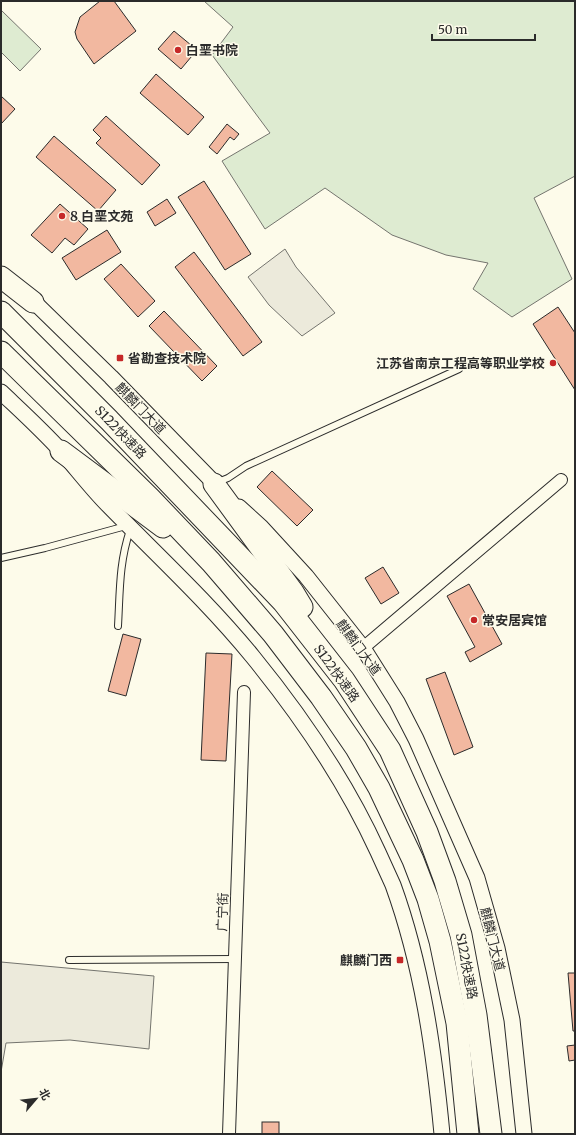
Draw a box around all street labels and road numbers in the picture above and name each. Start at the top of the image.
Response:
street label: 麒麟门大道 [112,379,169,438]
street label: S122快速路 [91,402,150,462]
street label: 麒麟门大道 [333,616,385,679]
street label: S122快速路 [310,641,363,706]
street label: 广宁街 [213,892,232,932]
street label: 麒麟门大道 [476,906,509,973]
street label: S122快速路 [452,931,481,1001]

